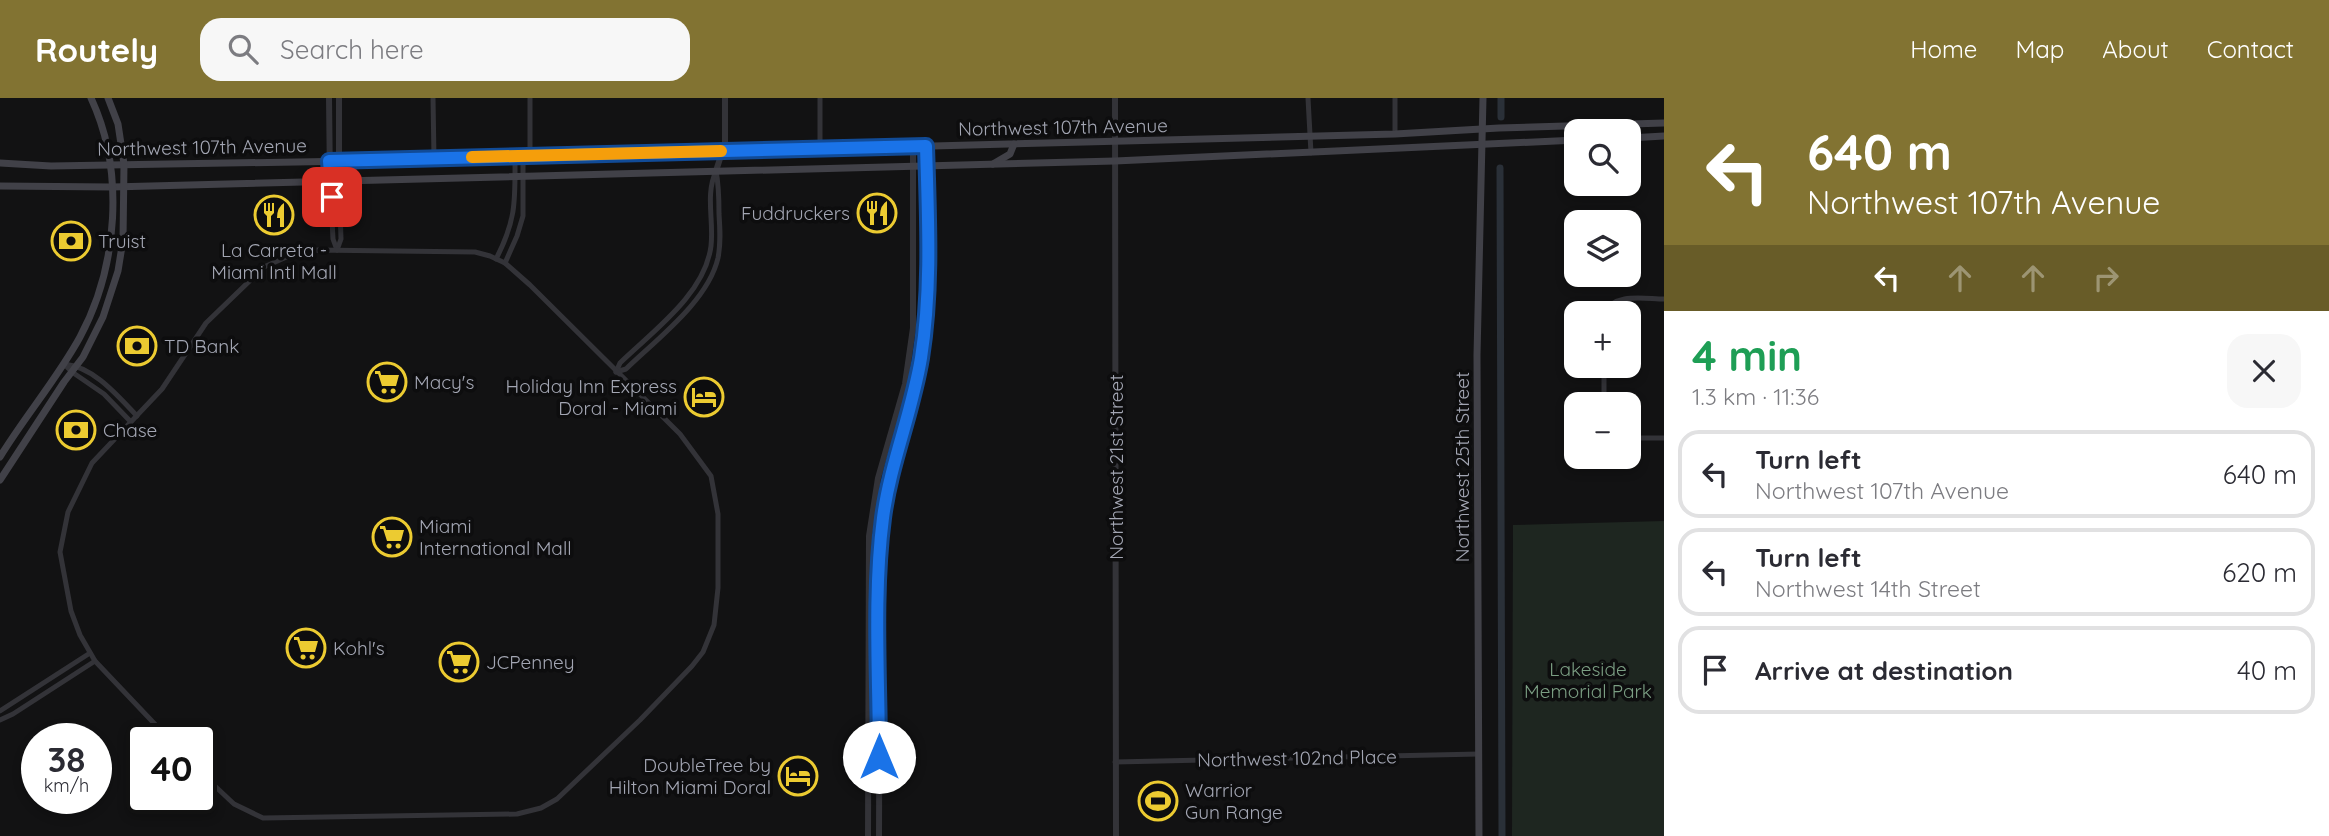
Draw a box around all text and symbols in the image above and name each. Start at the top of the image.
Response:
search box [200,18,690,81]
text: Routely [35,29,158,70]
icon: search [224,30,262,68]
text: Search here [280,33,424,66]
text: Home [1910,34,1977,64]
text: Map [2015,34,2064,64]
text: About [2102,34,2169,64]
text: Contact [2207,34,2294,64]
street label: Northwest 107th Avenue [958,113,1168,141]
map controls [1564,119,1641,469]
button: search [1564,119,1641,196]
text: 640 m [1807,121,1952,182]
icon: left [1692,126,1783,217]
street label: Northwest 107th Avenue [97,133,307,161]
pin [302,167,362,227]
icon: arrive [313,178,351,216]
text: Northwest 107th Avenue [1807,182,2160,222]
restaurant icon: Fuddruckers [856,192,898,234]
restaurant icon: La Carreta - Miami Intl Mall [253,194,295,236]
place label: Fuddruckers [741,201,850,225]
button: layers [1564,210,1641,287]
bank icon: Truist [50,220,92,262]
place label: Truist [98,229,146,253]
place label: La Carreta - Miami Intl Mall [211,238,337,284]
icon: left [1868,259,1906,297]
icon: ahead [1941,259,1979,297]
icon: ahead [2014,259,2052,297]
icon: right [2087,259,2125,297]
button: + [1564,301,1641,378]
bank icon: TD Bank [116,325,158,367]
text: 4 min [1692,329,1802,382]
place label: TD Bank [164,334,239,358]
button: close [2227,334,2301,408]
supermarket icon: Macy's [366,361,408,403]
place label: Macy's [414,370,475,394]
street label: Northwest 25th Street [1450,372,1474,562]
place label: Holiday Inn Express Doral - Miami [506,374,677,420]
street label: Northwest 21st Street [1104,374,1128,560]
hotel icon: Holiday Inn Express Doral - Miami [683,376,725,418]
text: 1.3 km · 11:36 [1692,382,1819,411]
button: − [1564,392,1641,469]
bank icon: Chase [55,409,97,451]
place label: Chase [103,418,157,442]
text: Turn left [1755,443,1862,476]
icon: left [1696,455,1734,493]
text: 640 m [2223,458,2297,491]
text: Northwest 107th Avenue [1755,476,2009,505]
place label: Miami International Mall [419,514,572,560]
supermarket icon: Miami International Mall [371,516,413,558]
text: Turn left [1755,541,1862,574]
icon: left [1696,553,1734,591]
text: 620 m [2222,556,2297,589]
text: Northwest 14th Street [1755,574,1981,603]
supermarket icon: Kohl's [285,627,327,669]
place label: Kohl's [333,636,385,660]
supermarket icon: JCPenney [438,641,480,683]
place label: JCPenney [486,650,575,674]
icon: arrive [1696,651,1734,689]
text: Arrive at destination [1755,654,2013,687]
text: 40 m [2237,654,2297,687]
park label: Lakeside Memorial Park [1524,657,1652,703]
position arrow [842,720,916,794]
speed limit sign: 40 [126,723,217,814]
text: 38 [48,737,85,781]
street label: Northwest 102nd Place [1197,744,1397,772]
place label: DoubleTree by Hilton Miami Doral [609,753,771,799]
hotel icon: DoubleTree by Hilton Miami Doral [777,755,819,797]
text: km/h [44,774,89,797]
place label: Warrior Gun Range [1185,778,1283,824]
sports icon: Warrior Gun Range [1137,780,1179,822]

